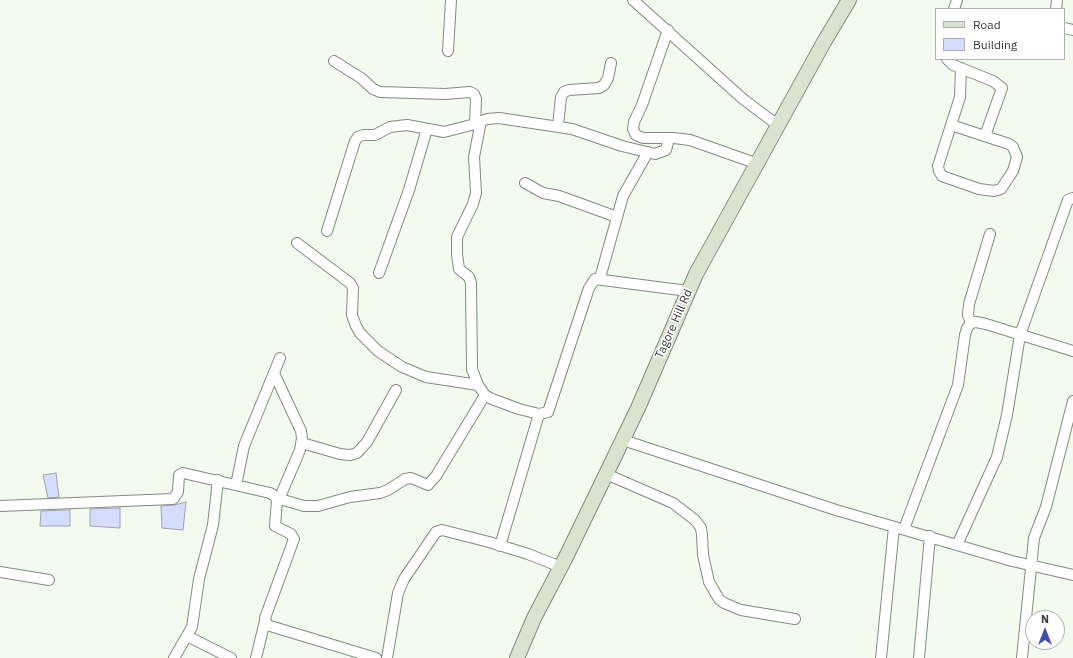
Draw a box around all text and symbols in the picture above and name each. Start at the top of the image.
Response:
legend [935,8,1065,60]
text: Road [973,17,1001,32]
text: Building [973,37,1017,52]
street label: Tagore Hill Rd [652,287,696,361]
north arrow [1025,610,1065,650]
text: N [1041,612,1049,626]

